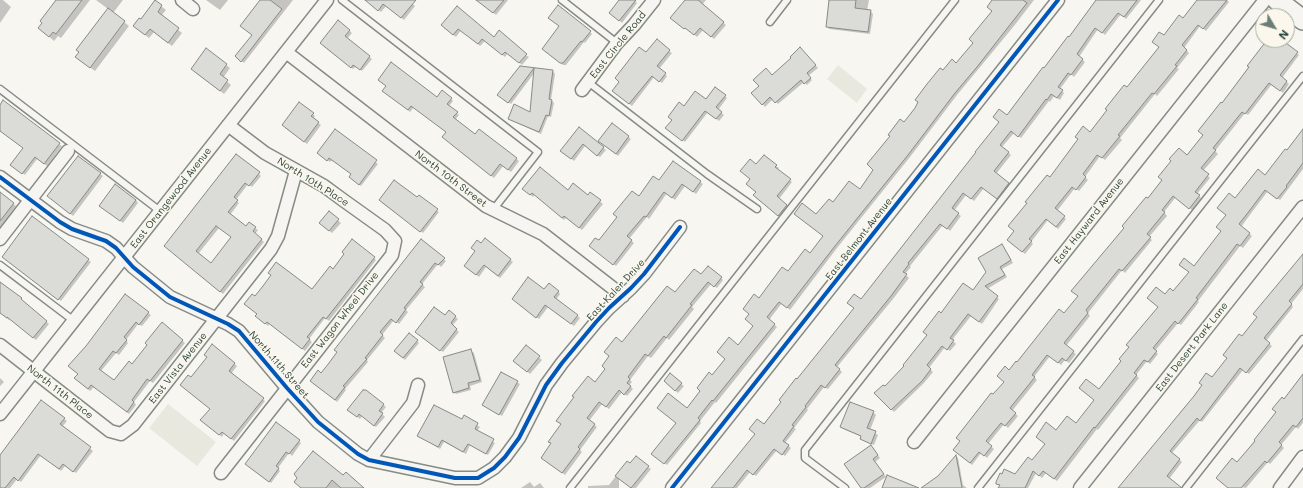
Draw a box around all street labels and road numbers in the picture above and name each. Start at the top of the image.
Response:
street label: East Circle Road [587,9,649,81]
street label: East Orangewood Avenue [128,145,214,251]
street label: North 10th Street [413,148,489,210]
street label: North 10th Place [275,155,351,209]
street label: East Hayward Avenue [1052,175,1126,267]
street label: East Belmont Avenue [823,196,895,282]
street label: East Kaler Drive [584,257,648,323]
street label: East Wagon Wheel Drive [299,269,381,371]
street label: East Desert Park Lane [1153,300,1231,394]
street label: North 11th Street [246,329,312,401]
street label: East Vista Avenue [146,330,210,406]
street label: North 11th Place [25,362,95,422]

